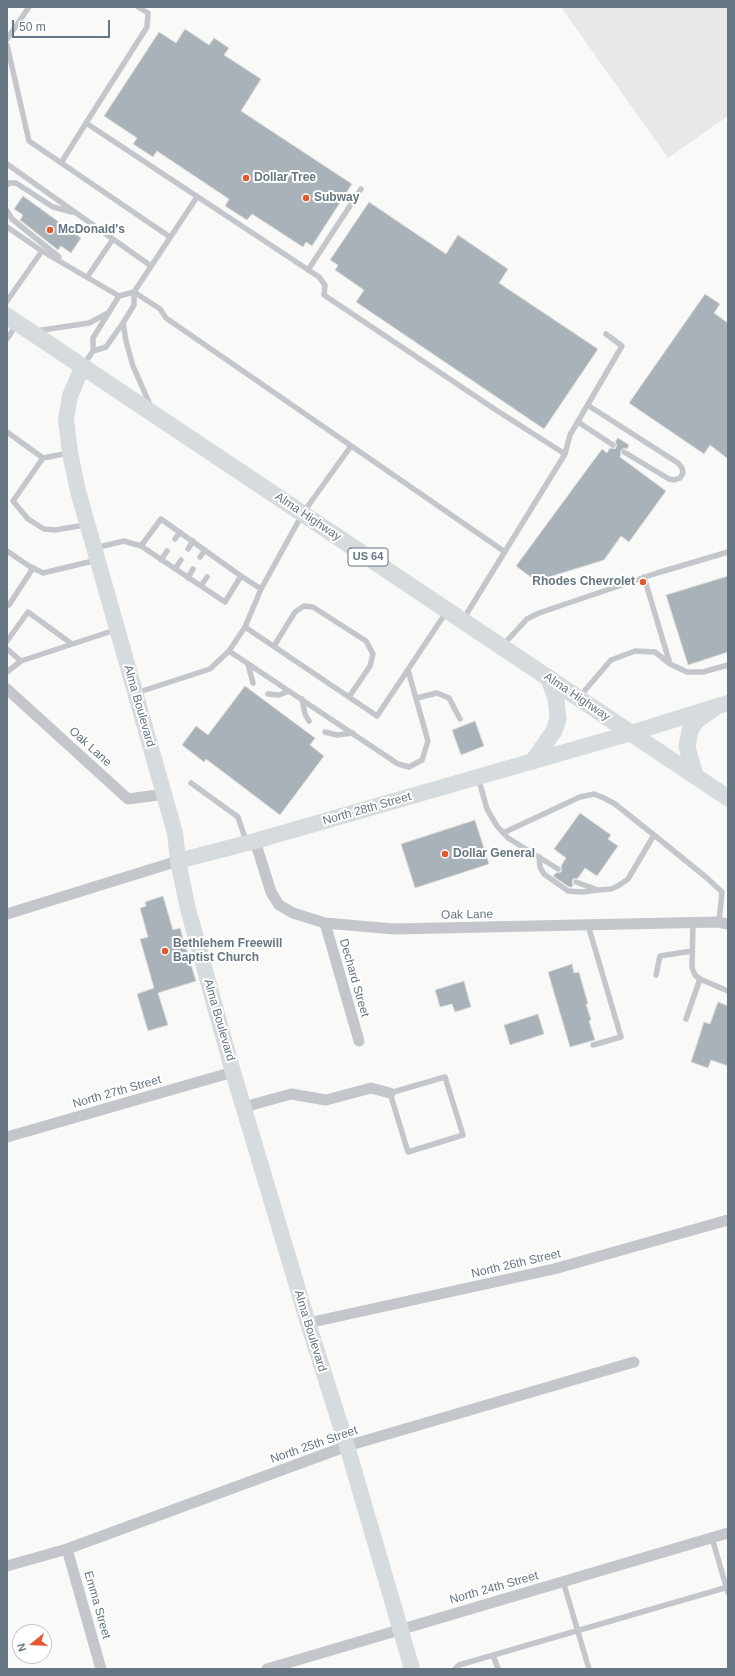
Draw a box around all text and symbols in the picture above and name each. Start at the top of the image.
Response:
scale bar [14,12,112,38]
text: 50 m [19,20,46,34]
place label: Dollar Tree [254,171,316,185]
marker: Dollar Tree [241,173,251,183]
place label: Subway [314,191,359,205]
marker: Subway [301,193,311,203]
place label: McDonald's [58,223,125,237]
marker: McDonald's [45,225,55,235]
street label: Alma Highway [272,490,344,544]
road number: US 64 [348,548,388,566]
place label: Rhodes Chevrolet [532,575,635,589]
marker: Rhodes Chevrolet [638,577,648,587]
street label: Alma Boulevard [120,663,158,749]
street label: Alma Highway [541,670,613,724]
street label: Oak Lane [66,724,114,770]
street label: North 28th Street [321,789,413,829]
place label: Dollar General [453,847,535,861]
marker: Dollar General [440,849,450,859]
street label: Oak Lane [441,907,493,923]
place label: Bethlehem Freewill Baptist Church [173,937,282,965]
street label: Dechard Street [336,937,372,1019]
marker: Bethlehem Freewill Baptist Church [160,946,170,956]
street label: Alma Boulevard [200,977,238,1063]
street label: North 27th Street [71,1072,163,1112]
street label: North 26th Street [470,1247,562,1281]
street label: Alma Boulevard [291,1288,329,1374]
street label: North 25th Street [268,1423,360,1467]
street label: North 24th Street [448,1568,540,1608]
street label: Emma Street [80,1569,114,1641]
north arrow [12,1624,52,1664]
text: N [15,1642,28,1653]

